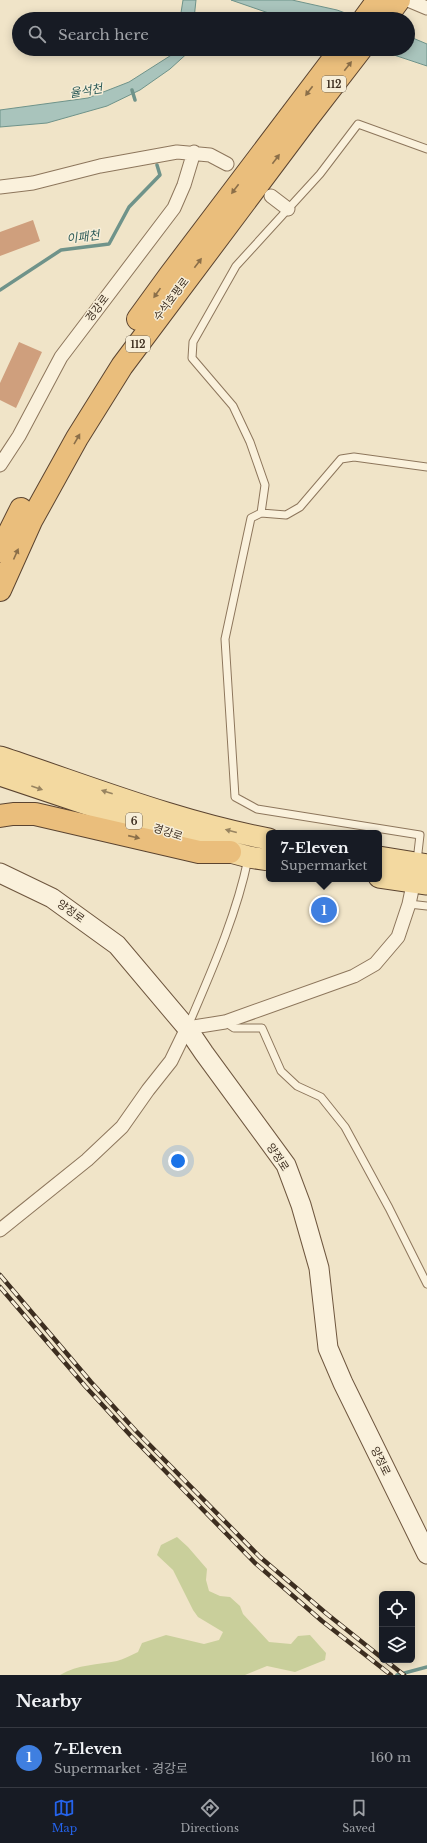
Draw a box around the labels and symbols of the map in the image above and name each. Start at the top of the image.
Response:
one-way arrow [344,60,352,71]
road number: 112 [322,76,346,92]
water label: 율석천 [68,80,105,101]
one-way arrow [305,86,313,97]
one-way arrow [272,154,281,165]
one-way arrow [231,184,239,194]
water label: 이패천 [66,227,102,246]
one-way arrow [194,258,203,269]
street label: 수석호평로 [150,275,192,323]
one-way arrow [153,288,161,298]
street label: 경강로 [82,292,112,324]
road number: 112 [126,336,150,352]
one-way arrow [73,433,80,445]
one-way arrow [13,548,19,560]
one-way arrow [31,785,43,791]
one-way arrow [100,789,112,795]
road number: 6 [126,813,142,829]
street label: 경강로 [151,821,185,843]
one-way arrow [225,828,237,834]
one-way arrow [128,834,140,840]
pin: 1 [311,895,337,925]
street label: 양정로 [55,896,87,926]
street label: 양정로 [264,1140,292,1174]
your location [168,1151,188,1171]
street label: 양정로 [368,1444,394,1478]

